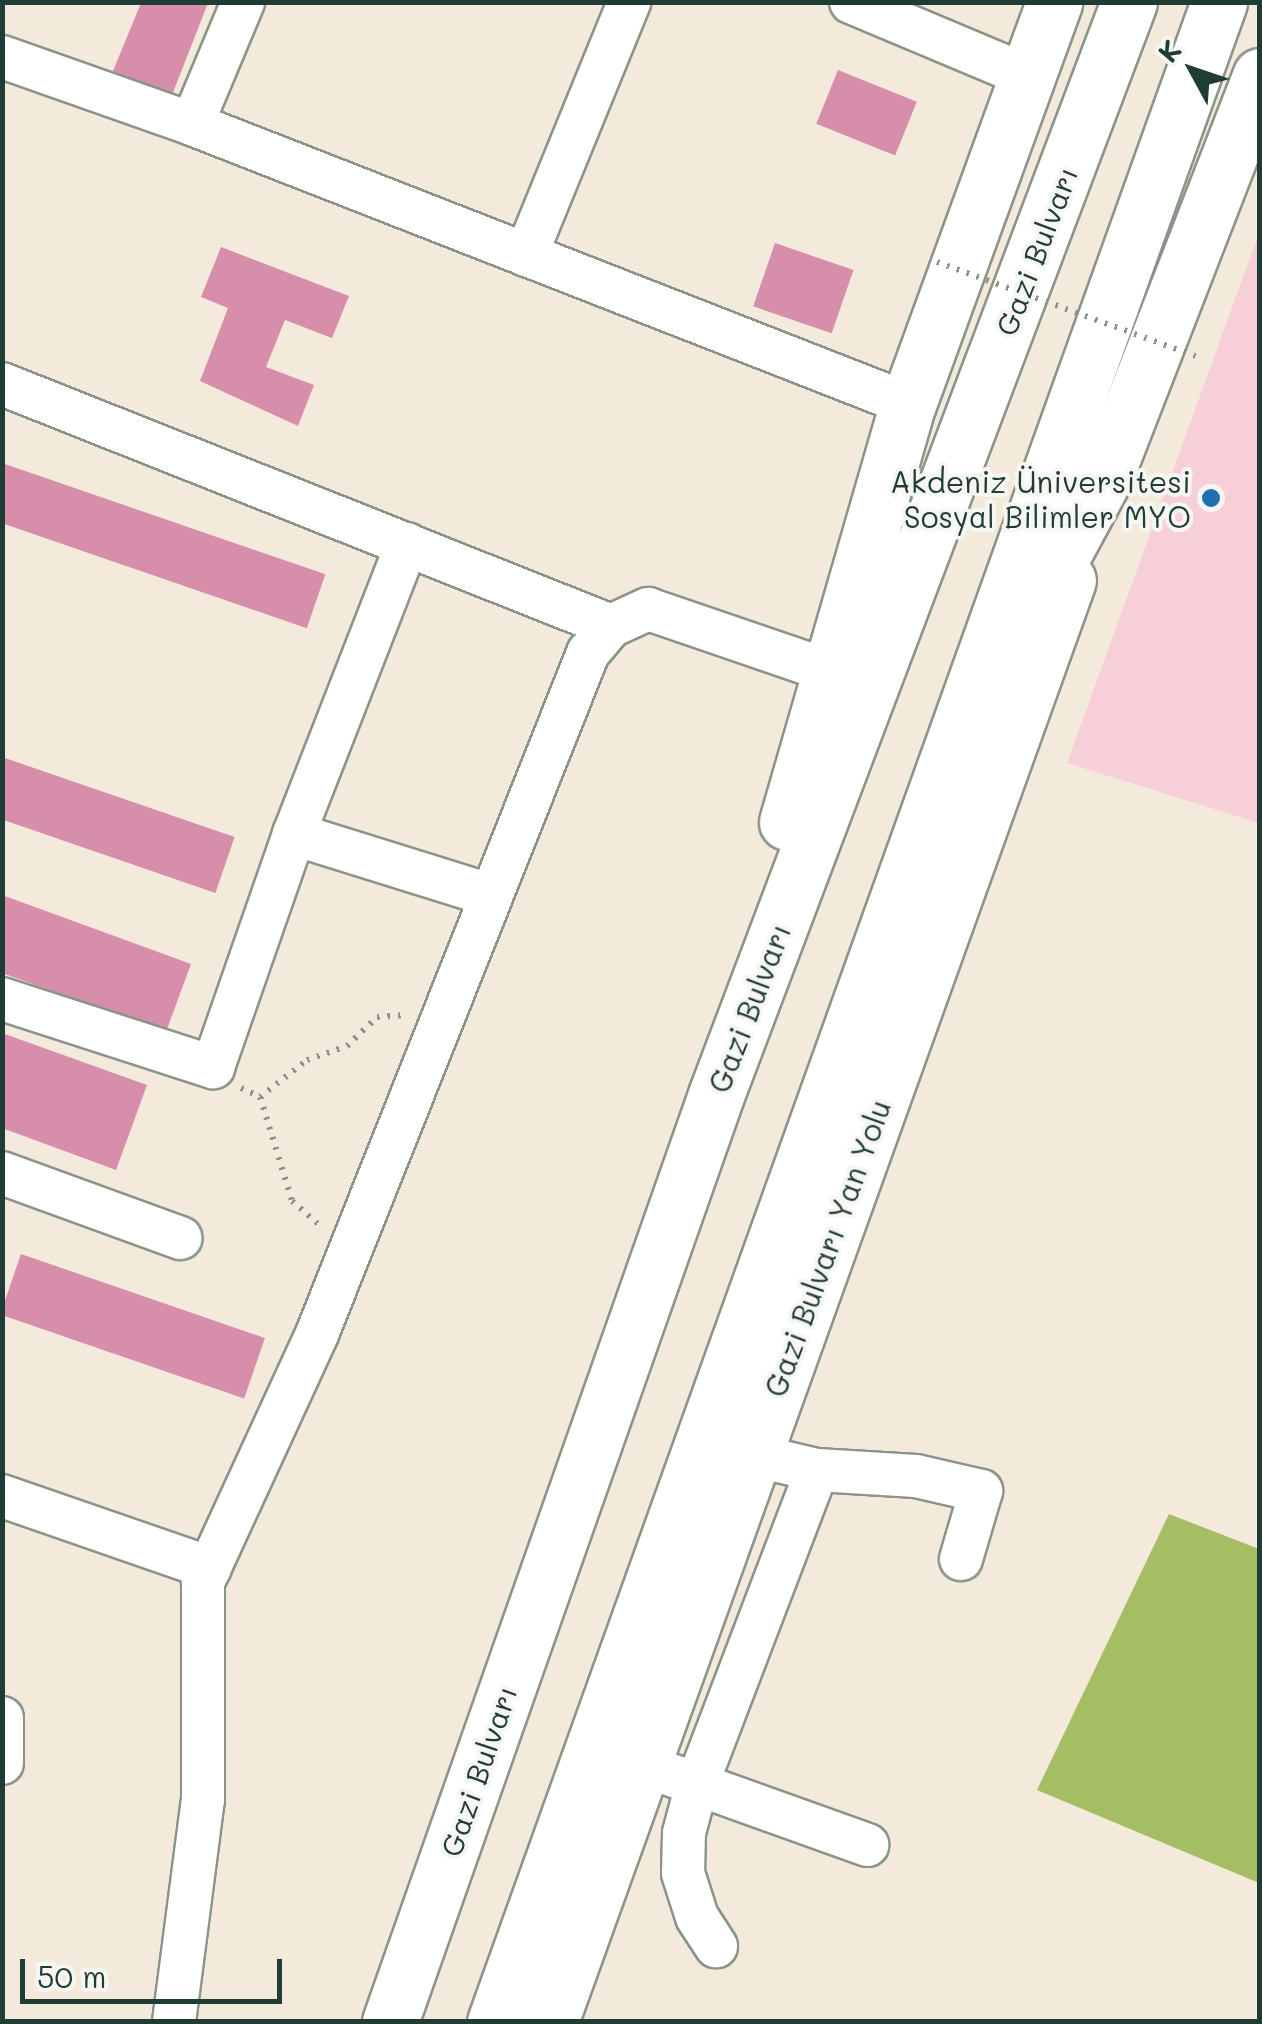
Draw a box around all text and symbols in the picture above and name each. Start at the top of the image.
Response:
north arrow [1142,20,1242,120]
text: K [1149,32,1189,69]
street label: Gazi Bulvarı [987,161,1085,341]
place label: Akdeniz Üniversitesi Sosyal Bilimler MYO [890,463,1191,534]
marker: Akdeniz Üniversitesi Sosyal Bilimler MYO [1200,487,1222,509]
street label: Gazi Bulvarı [700,918,798,1098]
street label: Gazi Bulvarı Yan Yolu [756,1095,898,1401]
street label: Gazi Bulvarı [432,1681,524,1861]
scale bar [25,1939,288,2001]
text: 50 m [37,1956,107,1996]

